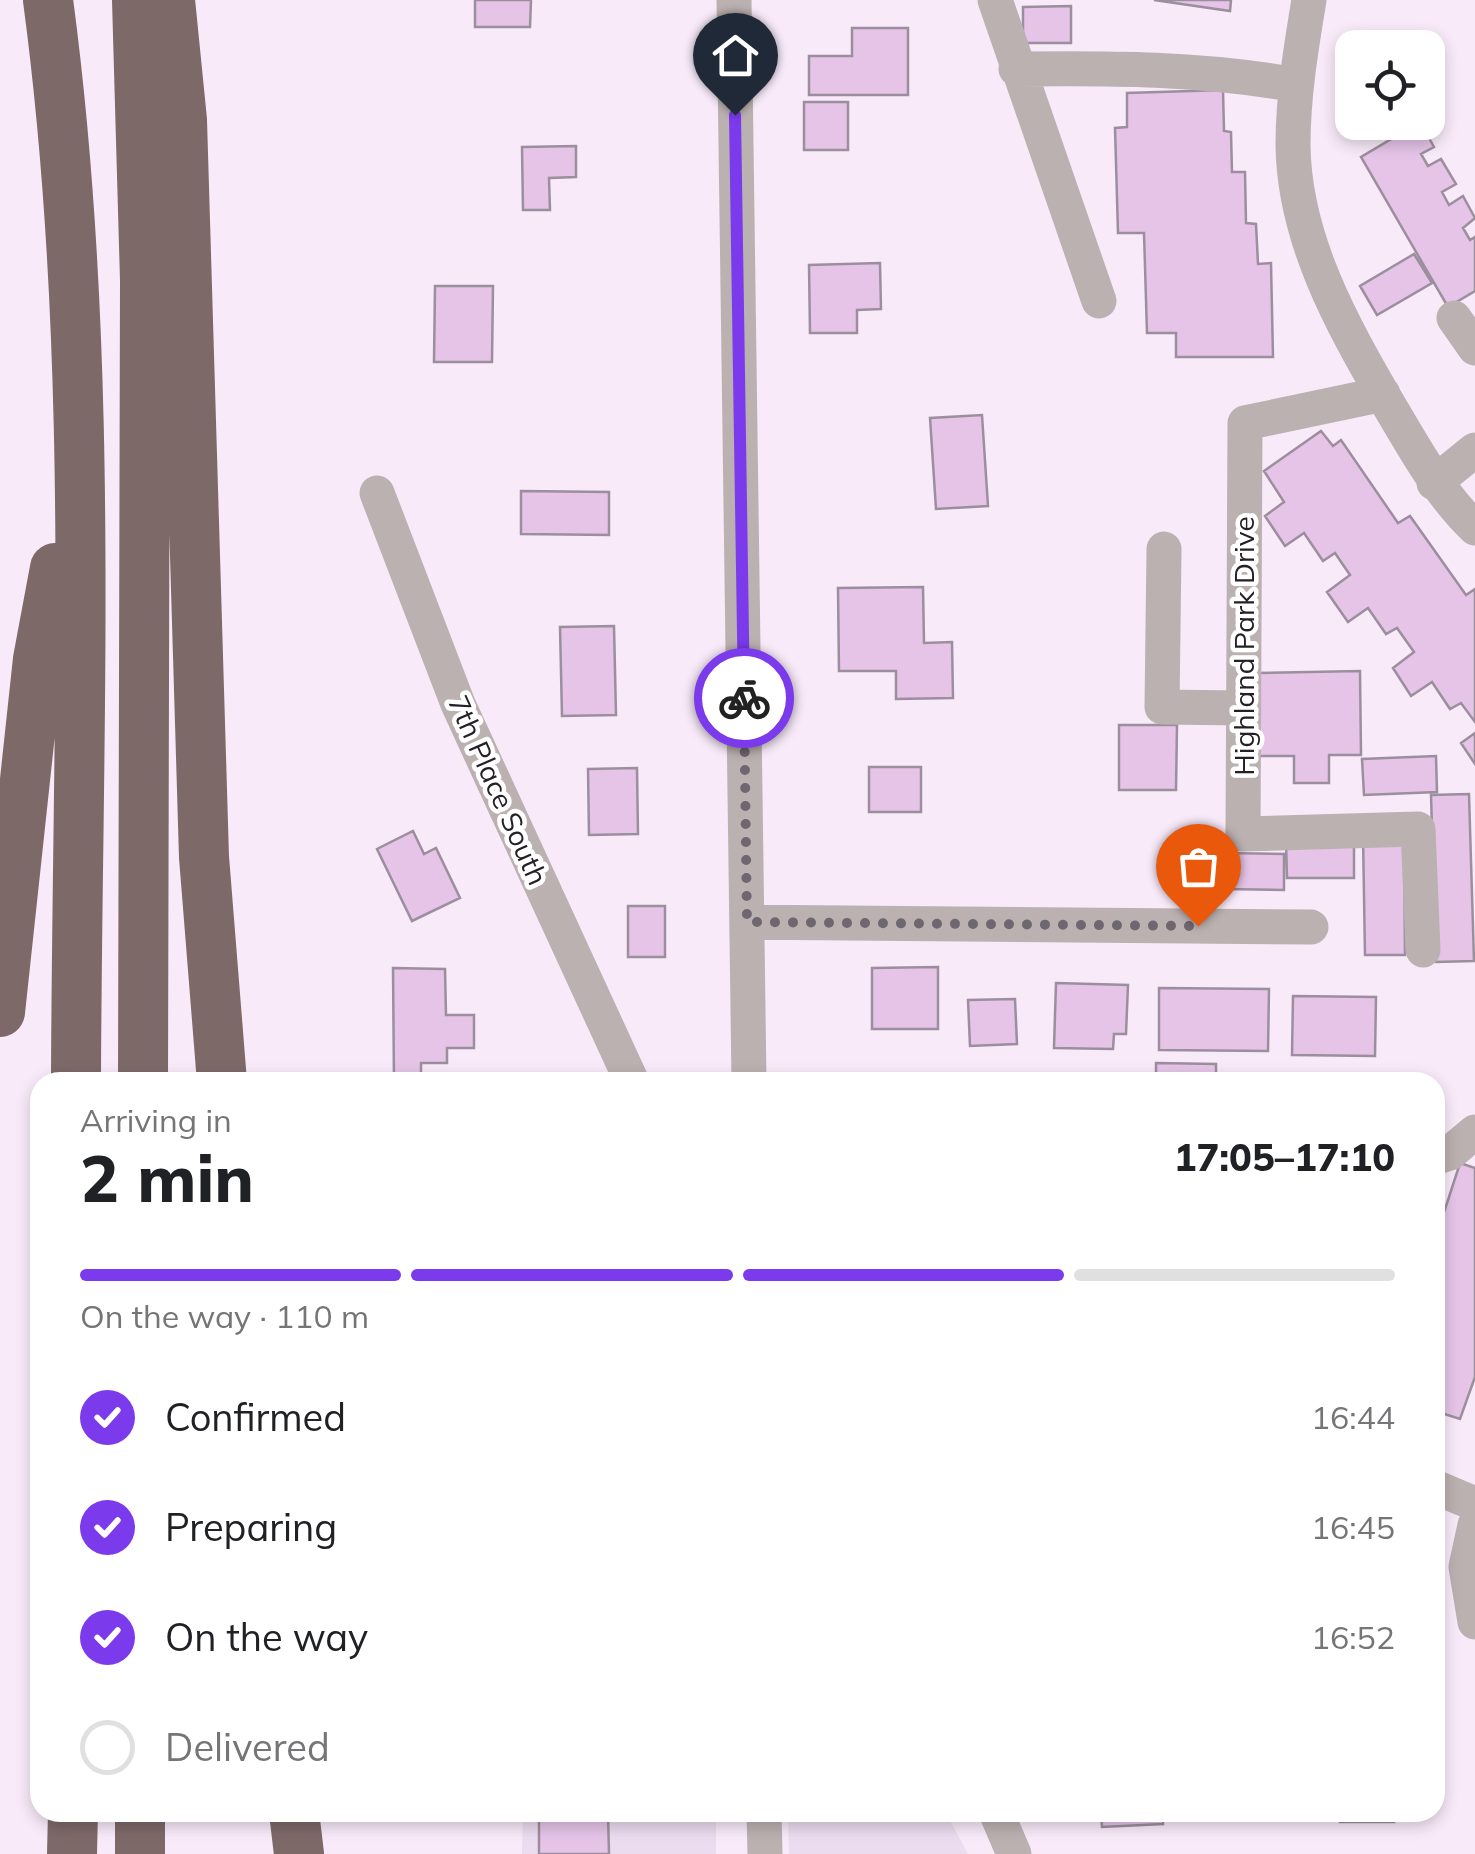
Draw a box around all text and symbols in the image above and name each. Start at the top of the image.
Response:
pin [693,13,778,116]
icon: home [708,28,763,83]
map controls [1335,30,1445,140]
button: locate [1335,30,1445,140]
street label: Highland Park Drive [1226,516,1261,776]
courier [694,648,794,748]
icon: bike [717,671,772,726]
street label: 7th Place South [441,690,556,890]
pin [1156,824,1241,927]
icon: bag [1171,839,1226,894]
text: Arriving in [80,1100,232,1140]
text: 17:05–17:10 [1174,1133,1395,1181]
text: 2 min [80,1137,254,1218]
text: On the way · 110 m [80,1296,369,1336]
icon: check [80,1390,135,1445]
text: Confirmed [165,1393,346,1441]
text: 16:44 [1311,1397,1395,1437]
icon: check [80,1500,135,1555]
text: Preparing [165,1503,337,1551]
text: 16:45 [1311,1507,1395,1547]
icon: check [80,1610,135,1665]
text: On the way [165,1613,368,1661]
text: 16:52 [1311,1617,1395,1657]
text: Delivered [165,1723,330,1771]

